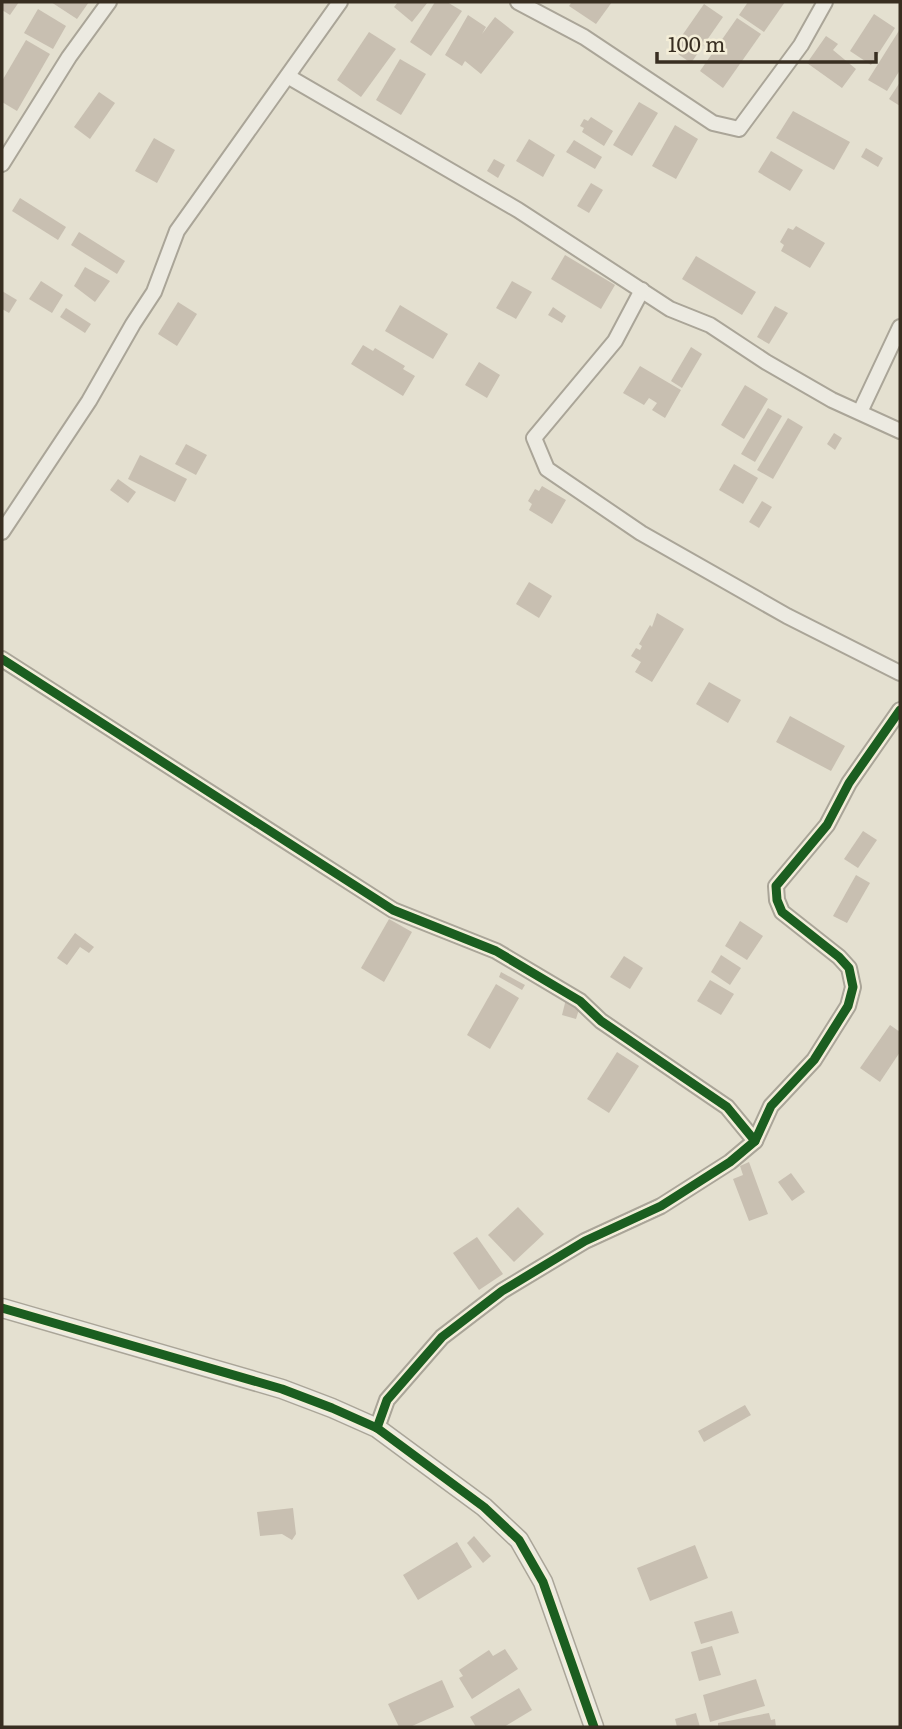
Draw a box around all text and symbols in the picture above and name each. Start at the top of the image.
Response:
scale bar [657,21,876,65]
text: 100 m [668,27,725,58]

